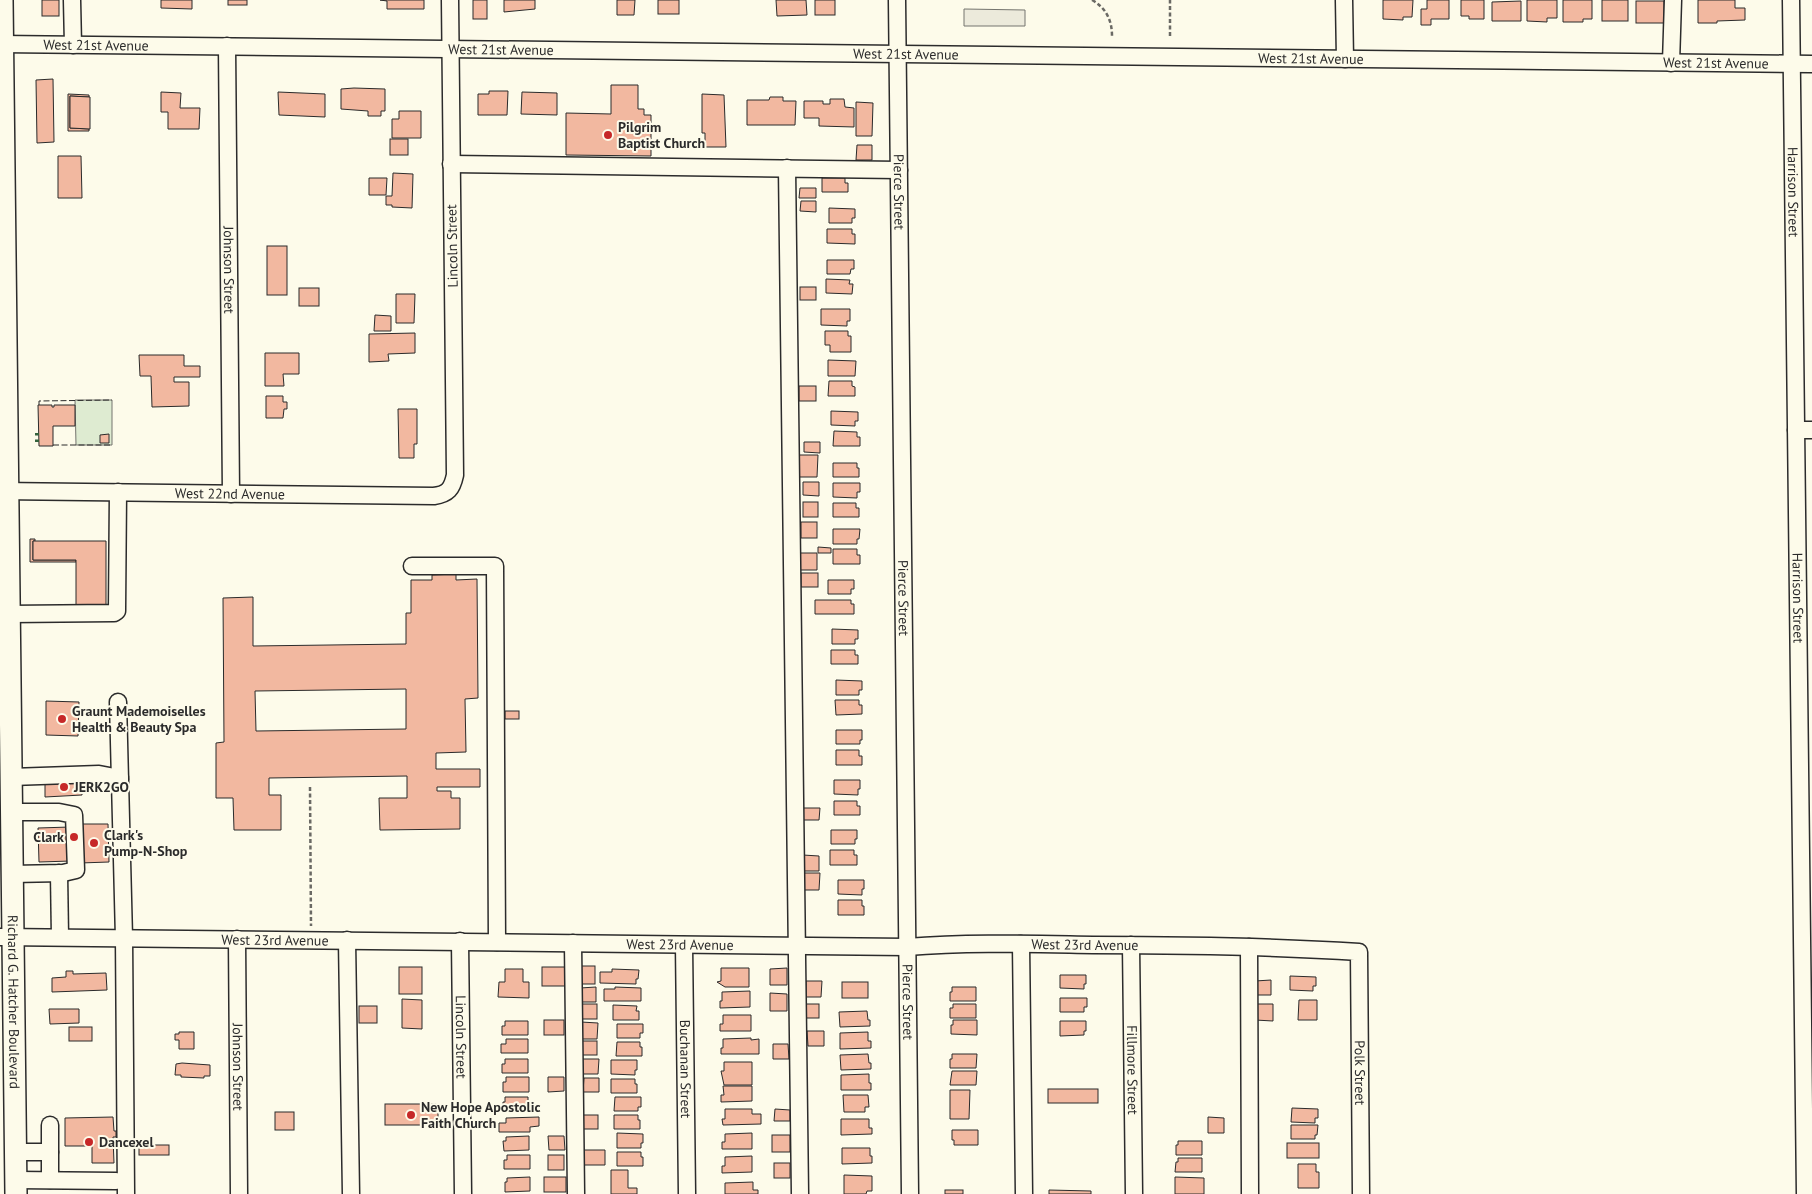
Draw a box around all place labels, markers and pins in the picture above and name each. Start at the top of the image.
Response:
place label: Pilgrim Baptist Church [618,118,705,152]
marker: Pilgrim Baptist Church [602,129,614,141]
place label: Graunt Mademoiselles Health & Beauty Spa [72,702,206,736]
marker: Graunt Mademoiselles Health & Beauty Spa [56,713,68,725]
place label: JERK2GO [73,778,129,796]
marker: JERK2GO [58,781,70,793]
place label: Clark's Pump-N-Shop [104,826,188,860]
place label: Clark [33,828,64,846]
marker: Clark [68,831,80,843]
marker: Clark's Pump-N-Shop [88,837,100,849]
place label: New Hope Apostolic Faith Church [421,1098,541,1132]
marker: New Hope Apostolic Faith Church [405,1109,417,1121]
place label: Dancexel [99,1133,154,1151]
marker: Dancexel [83,1136,95,1148]

